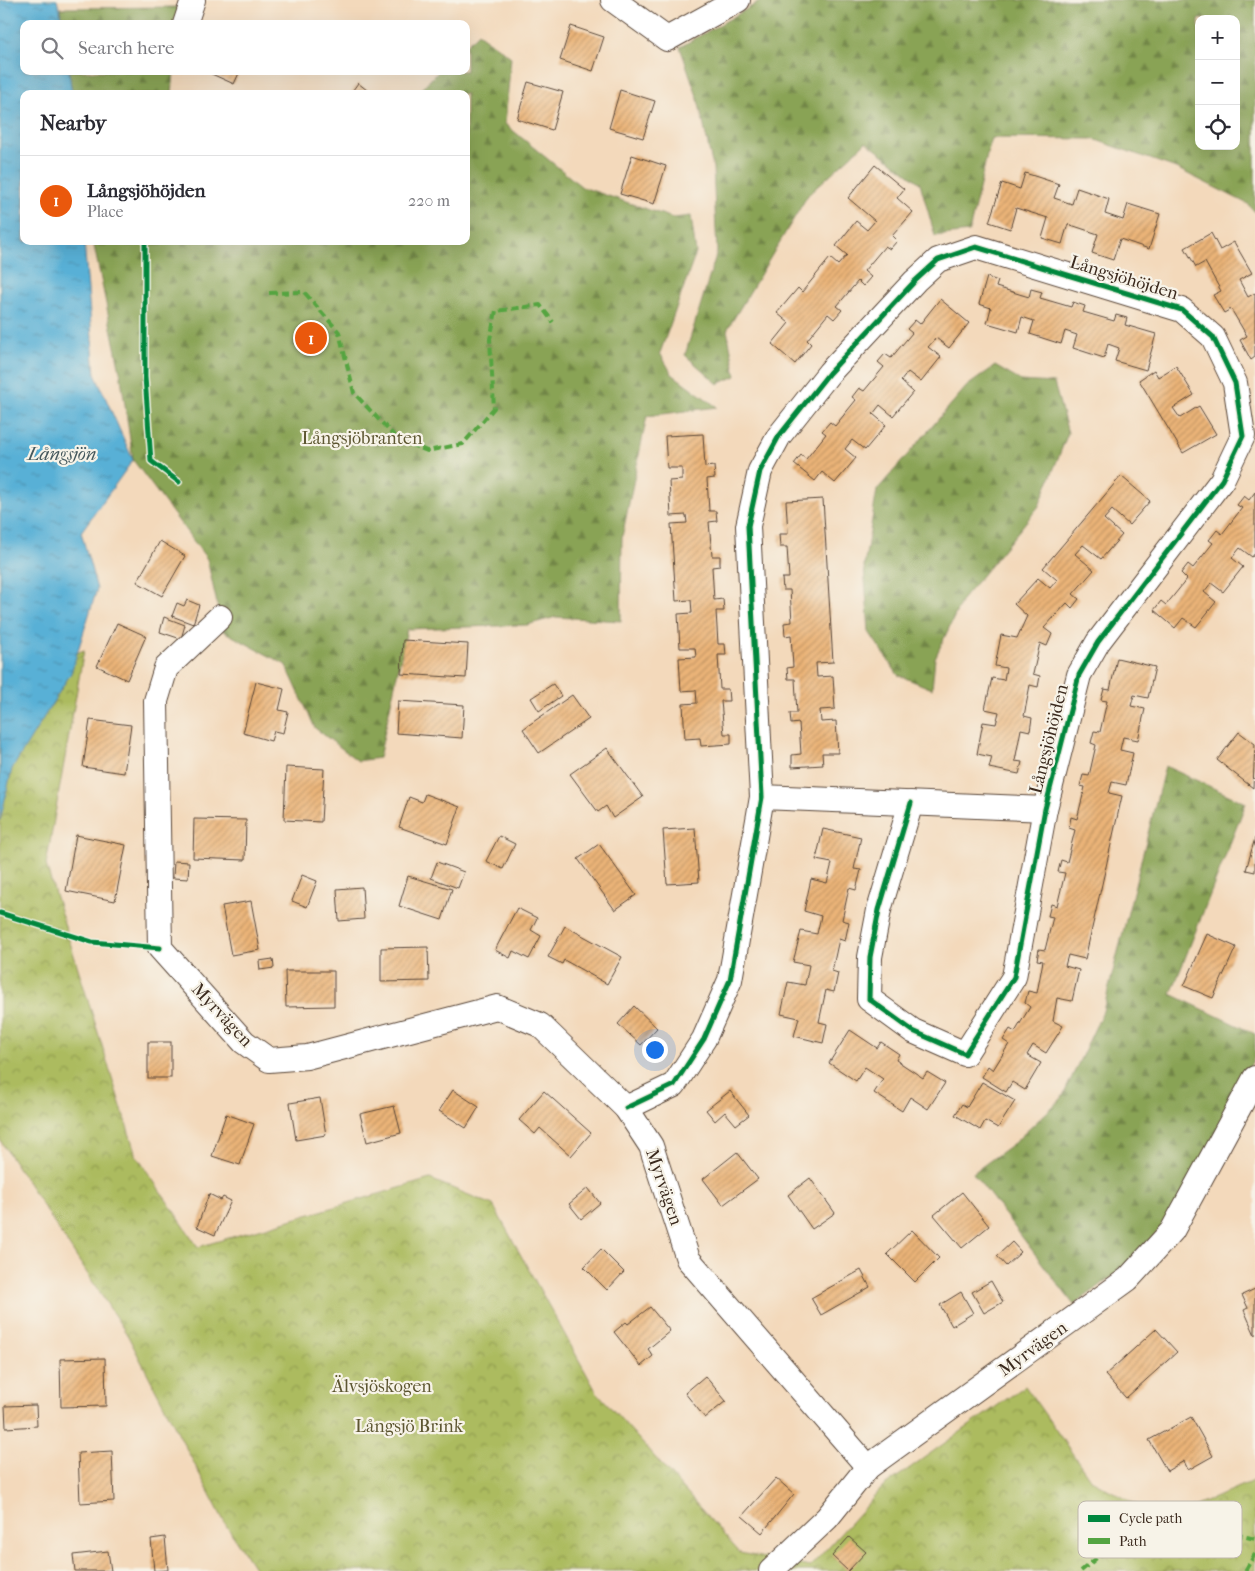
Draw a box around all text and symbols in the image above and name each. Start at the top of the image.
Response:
map controls [1195,15,1240,150]
button: + [1195,15,1240,60]
search box [20,20,470,75]
icon: search [38,34,66,62]
text: Search here [78,37,174,59]
button: − [1195,60,1240,105]
button: locate [1195,105,1240,150]
text: Nearby [40,111,106,135]
text: Långsjöhöjden [87,180,205,202]
text: 1 [53,191,59,210]
text: 220 m [408,191,450,210]
text: Place [87,202,123,221]
street label: Långsjöhöjden [1067,252,1181,305]
pin: 1 [295,319,327,357]
park label: Långsjöbranten [302,428,423,449]
water label: Långsjön [25,443,97,465]
street label: Långsjöhöjden [1025,681,1073,796]
street label: Myrvägen [187,979,257,1052]
your location [642,1037,668,1063]
street label: Myrvägen [641,1146,687,1229]
street label: Myrvägen [995,1317,1072,1381]
park label: Älvsjöskogen [331,1375,432,1397]
park label: Långsjö Brink [355,1416,464,1437]
legend [1078,1501,1242,1558]
text: Cycle path [1119,1510,1183,1527]
text: Path [1119,1533,1147,1550]

